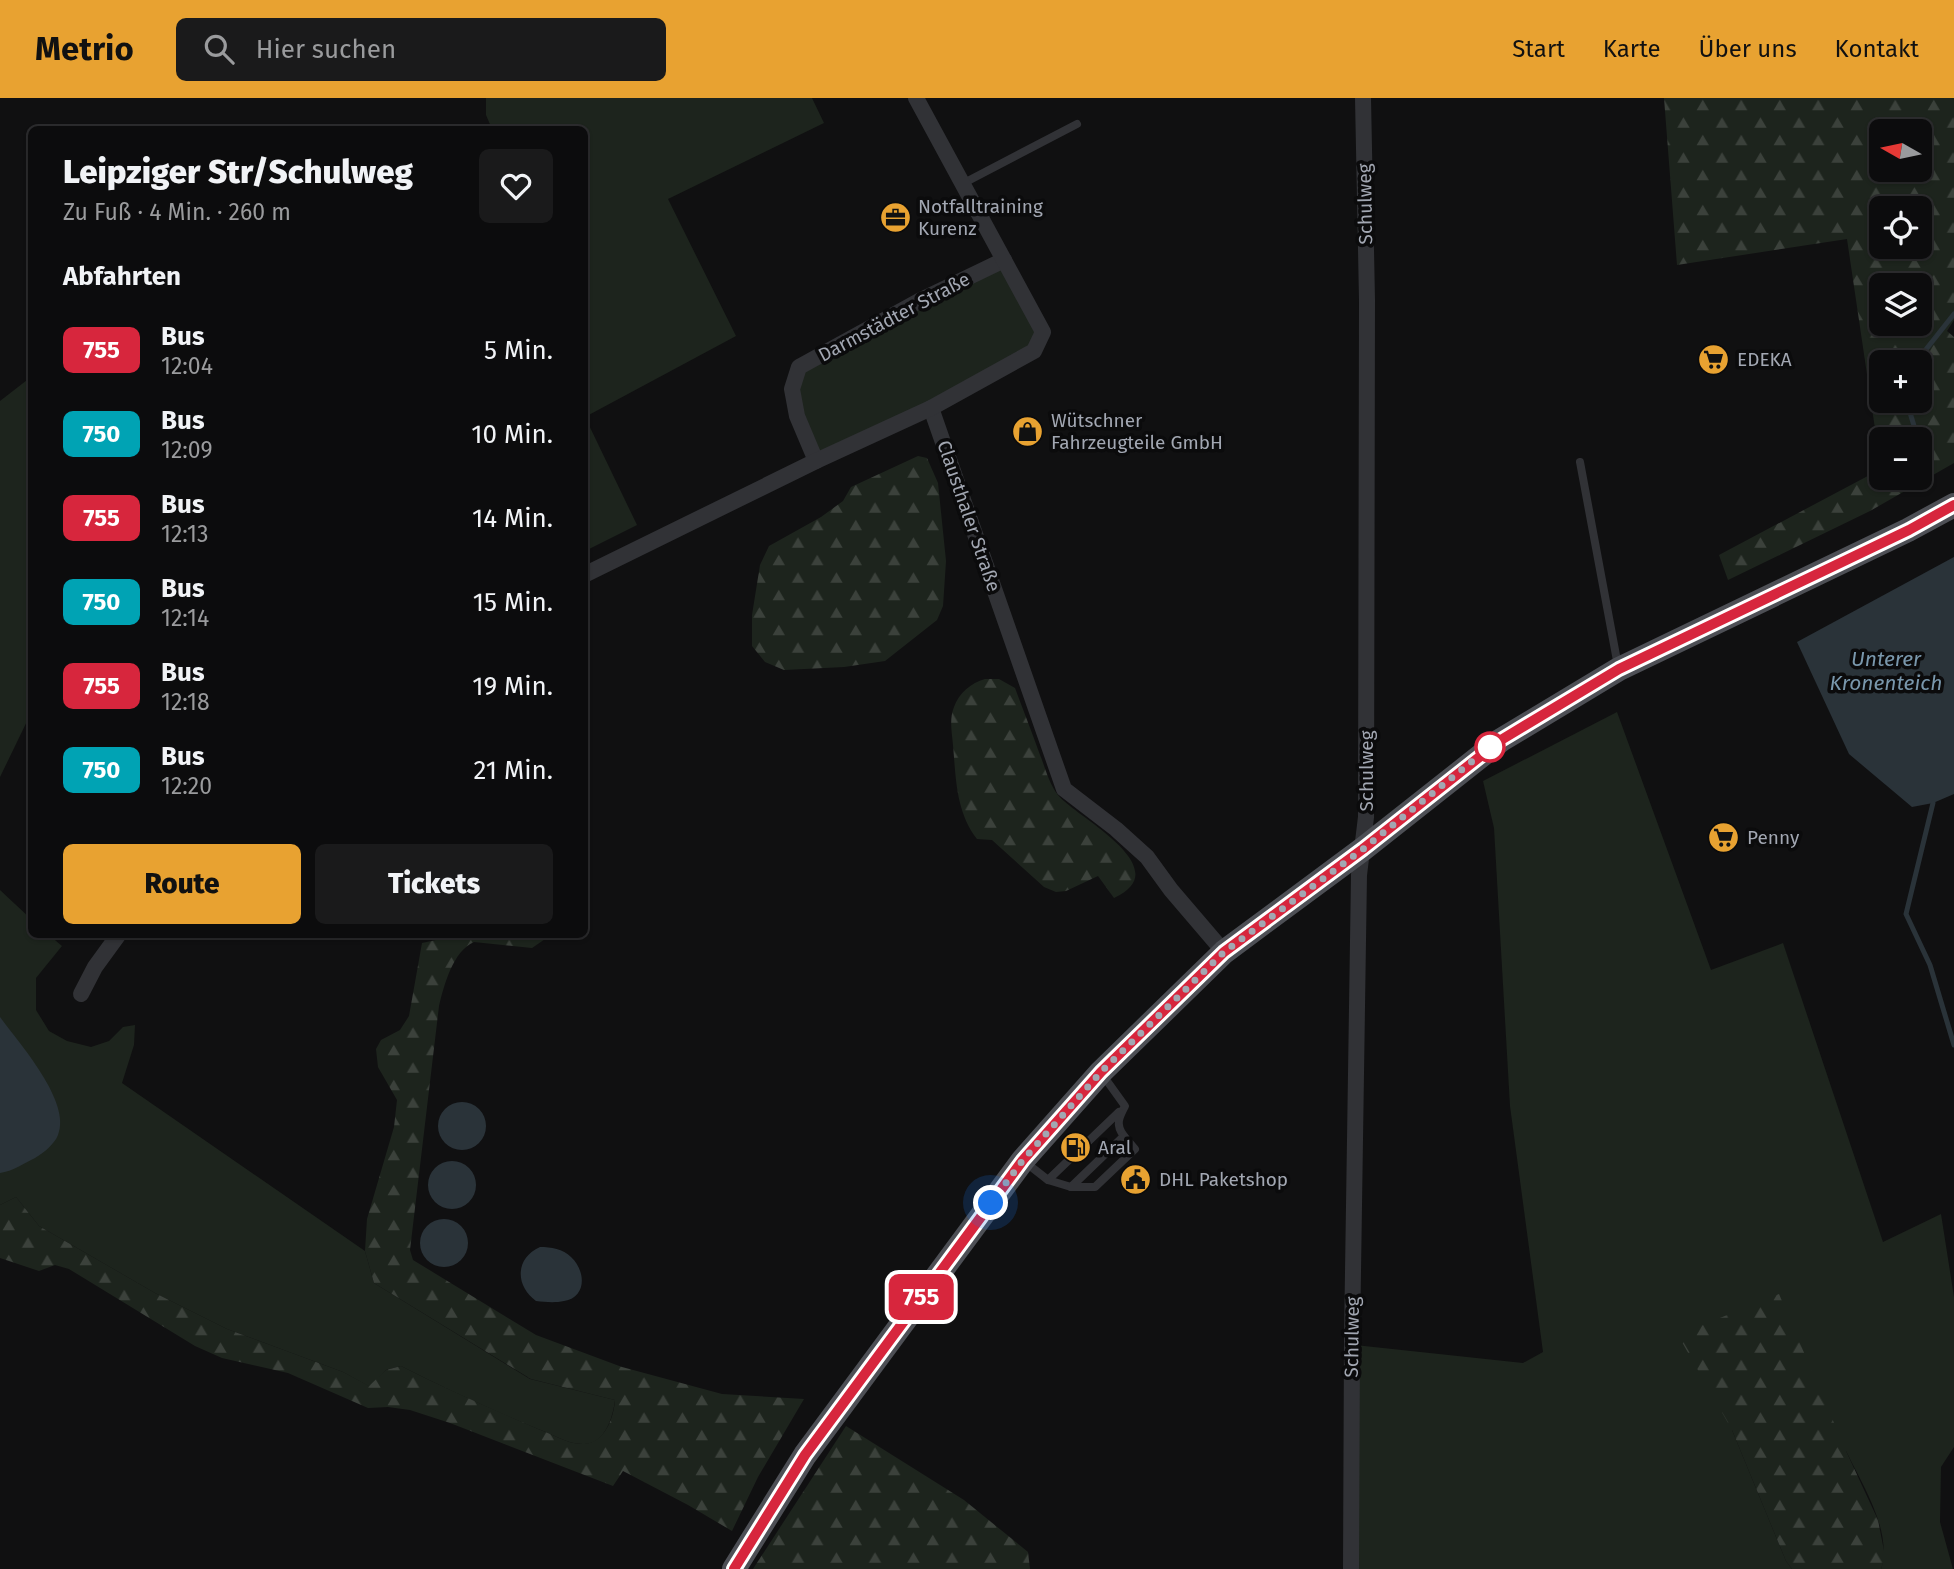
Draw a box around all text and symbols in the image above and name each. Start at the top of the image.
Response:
search box [176,18,666,81]
text: Metrio [35,29,134,69]
icon: search [200,30,238,68]
text: Hier suchen [256,34,396,65]
text: Start [1512,35,1565,63]
text: Karte [1603,35,1661,63]
text: Über uns [1699,35,1797,63]
text: Kontakt [1835,35,1919,63]
north arrow [1869,119,1932,182]
map controls [1869,119,1932,490]
button: heart [479,149,553,223]
text: Leipziger Str/Schulweg [63,152,413,192]
street label: Schulweg [1353,163,1377,245]
place label: Notfalltraining Kurenz [918,195,1043,240]
button: locate [1869,196,1932,259]
text: Zu Fuß · 4 Min. · 260 m [63,198,291,226]
office icon: Notfalltraining Kurenz [878,200,912,234]
text: Abfahrten [63,261,181,292]
street label: Darmstädter Straße [814,267,974,367]
button: layers [1869,273,1932,336]
text: Bus [161,321,204,352]
text: 5 Min. [484,335,553,366]
text: 755 [83,336,120,364]
supermarket icon: EDEKA [1697,342,1731,376]
place label: EDEKA [1737,348,1792,371]
button: + [1869,350,1932,413]
text: 12:04 [161,352,213,380]
text: Bus [161,405,204,436]
place label: Wütschner Fahrzeugteile GmbH [1051,409,1223,454]
shop icon: Wütschner Fahrzeugteile GmbH [1011,414,1045,448]
text: 10 Min. [471,419,553,450]
text: 750 [83,420,120,448]
button: − [1869,427,1932,490]
text: 12:09 [161,436,213,464]
street label: Clausthaler Straße [932,437,1006,595]
text: Bus [161,489,204,520]
text: 14 Min. [472,503,553,534]
text: 755 [83,504,120,532]
text: 12:13 [161,520,208,548]
text: Bus [161,573,204,604]
text: 15 Min. [473,587,553,618]
text: 750 [83,588,120,616]
text: 12:14 [161,604,209,632]
water label: Unterer Kronenteich [1830,646,1942,696]
text: Bus [161,657,204,688]
text: 19 Min. [472,671,553,702]
text: 755 [83,672,120,700]
text: 12:18 [161,688,210,716]
street label: Schulweg [1355,730,1378,812]
unlabelled marker [1475,732,1505,762]
text: Bus [161,741,204,772]
text: 21 Min. [474,755,553,786]
text: 750 [83,756,120,784]
text: 12:20 [161,772,212,800]
supermarket icon: Penny [1707,820,1741,854]
place label: Penny [1747,826,1800,849]
button: Route [63,844,301,924]
button: Tickets [315,844,553,924]
fuel station icon: Aral [1058,1130,1092,1164]
place label: Aral [1098,1136,1132,1159]
public building icon: DHL Paketshop [1119,1162,1153,1196]
place label: DHL Paketshop [1159,1168,1288,1191]
your location [973,1185,1008,1220]
line badge: 755 [881,1274,961,1320]
text: 755 [903,1283,939,1311]
street label: Schulweg [1340,1296,1364,1378]

